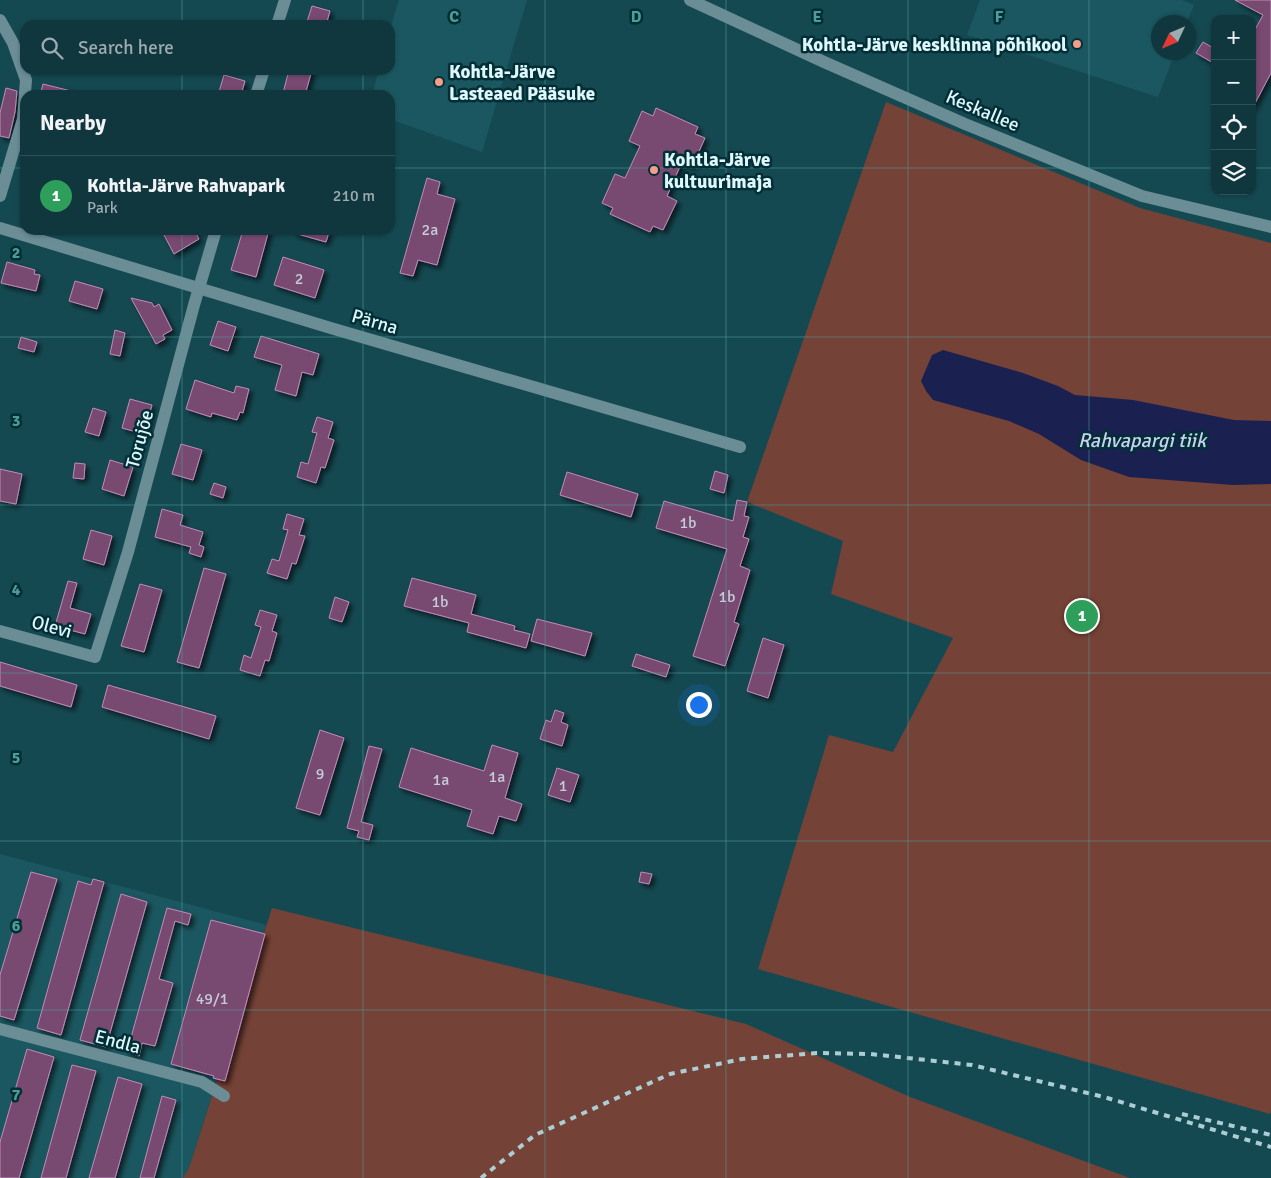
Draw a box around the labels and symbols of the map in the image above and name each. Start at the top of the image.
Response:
text: C [449,7,459,27]
text: D [631,7,642,27]
text: E [812,7,822,27]
text: F [995,7,1004,27]
north arrow [1151,15,1196,60]
place label: Kohtla-Järve kesklinna põhikool [802,33,1067,57]
marker: Kohtla-Järve kesklinna põhikool [1071,38,1083,50]
place label: Kohtla-Järve Lasteaed Pääsuke [449,60,595,106]
marker: Kohtla-Järve Lasteaed Pääsuke [433,76,445,88]
street label: Keskallee [942,85,1023,137]
place label: Kohtla-Järve kultuurimaja [664,148,772,194]
marker: Kohtla-Järve kultuurimaja [648,164,660,176]
house number: 2a [422,220,438,240]
text: 2 [12,243,20,263]
house number: 2 [295,269,303,289]
street label: Pärna [349,304,401,340]
street label: Torujõe [121,407,159,471]
text: 3 [12,411,20,431]
water label: Rahvapargi tiik [1078,428,1208,453]
house number: 1b [679,513,697,533]
text: 4 [12,580,21,600]
house number: 1b [718,587,736,607]
house number: 1b [431,592,449,612]
pin: 1 [1066,597,1098,635]
street label: Olevi [29,610,75,644]
your location [686,692,712,718]
text: 5 [12,748,20,768]
house number: 9 [316,764,324,784]
house number: 1a [489,767,505,787]
house number: 1a [433,770,449,790]
house number: 1 [559,776,567,796]
text: 6 [12,916,21,936]
house number: 49/1 [196,989,228,1009]
street label: Endla [92,1024,143,1060]
text: 7 [12,1085,21,1105]

